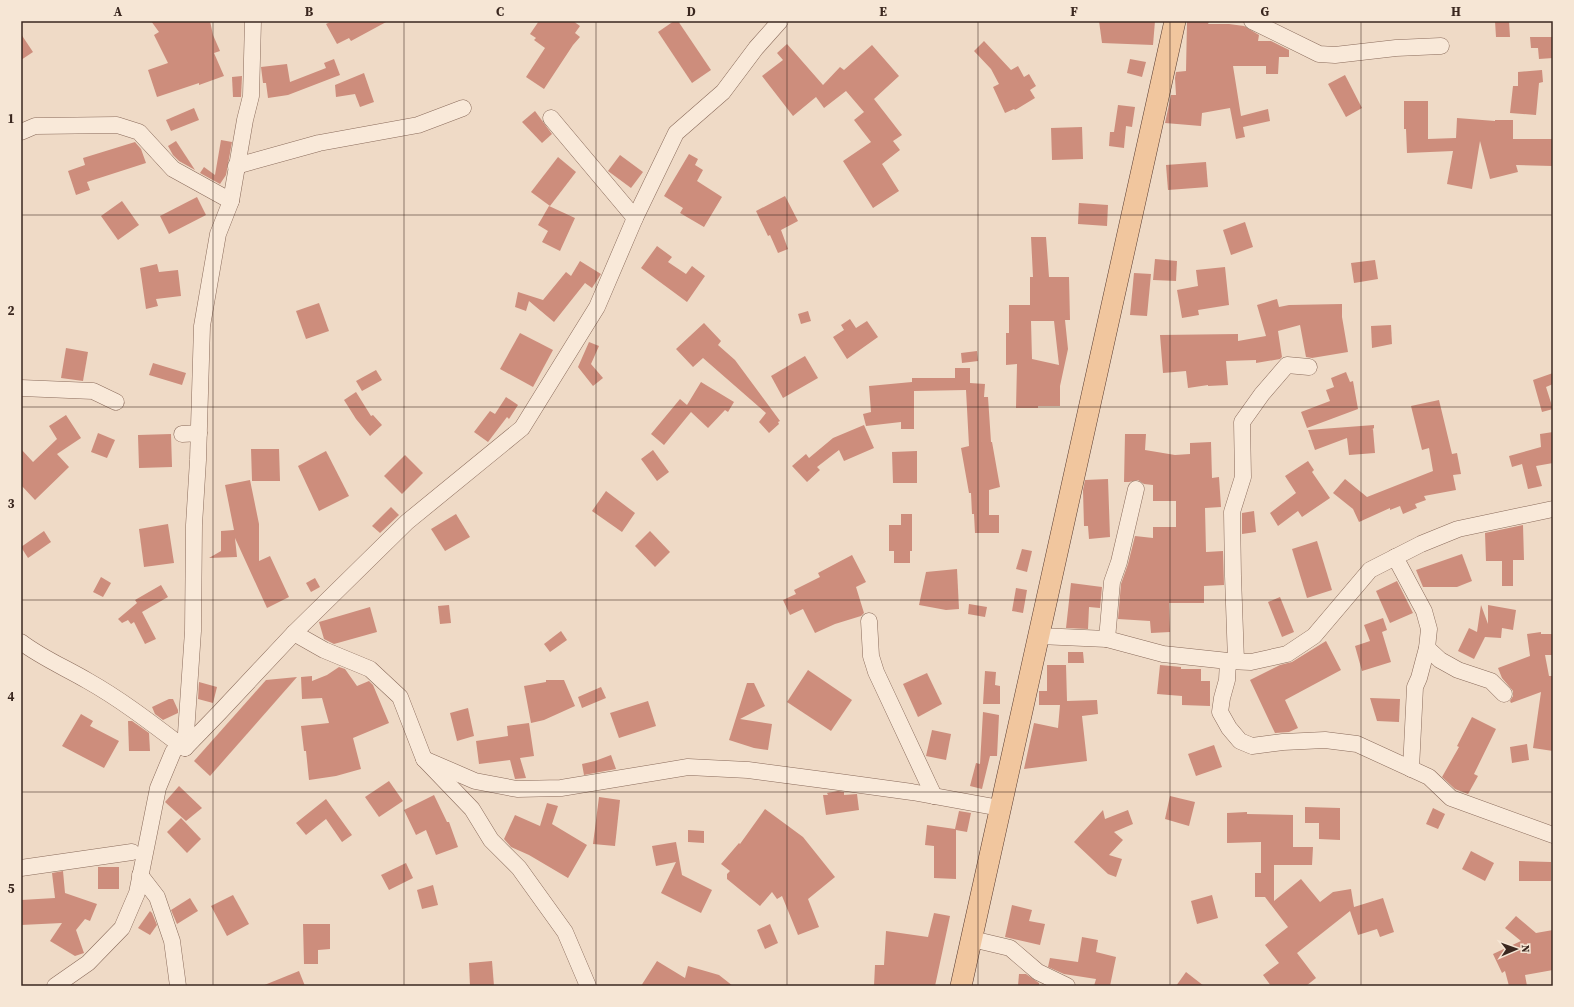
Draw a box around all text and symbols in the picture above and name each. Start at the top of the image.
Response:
text: A [114,3,123,20]
text: B [305,3,314,20]
text: C [496,3,504,20]
text: D [686,3,696,20]
text: E [879,3,887,20]
text: F [1070,3,1078,20]
text: G [1261,3,1270,20]
text: H [1451,3,1461,20]
text: 1 [7,110,15,127]
text: 2 [7,302,15,319]
text: 3 [7,495,15,512]
text: 4 [7,688,15,705]
text: 5 [7,880,15,897]
north arrow [1496,929,1536,969]
text: N [1518,944,1533,953]

